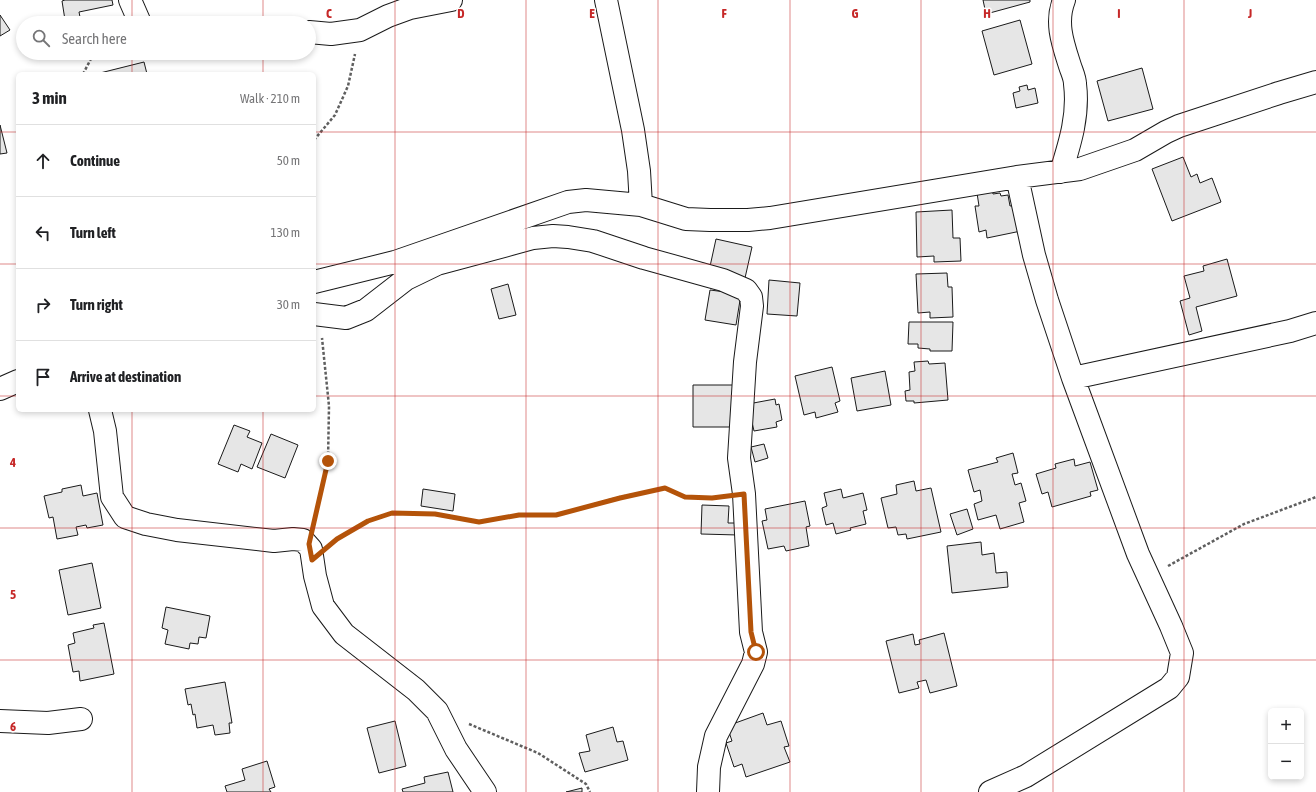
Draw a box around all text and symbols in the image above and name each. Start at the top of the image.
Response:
text: C [326,6,332,21]
text: D [457,6,465,21]
text: E [589,6,595,21]
text: F [721,6,727,21]
text: G [852,6,859,21]
text: H [983,6,991,21]
text: I [1117,6,1121,21]
text: J [1247,6,1252,21]
search box [16,16,316,60]
icon: search [30,27,52,49]
text: Search here [62,30,127,47]
text: 3 min [32,88,67,108]
text: Walk · 210 m [240,91,300,106]
icon: ahead [32,150,54,172]
text: Continue [70,152,120,169]
text: 50 m [277,153,300,168]
icon: left [32,222,54,244]
text: Turn left [70,224,116,241]
text: 130 m [271,225,300,240]
icon: right [32,294,54,316]
text: Turn right [70,296,123,313]
text: 30 m [277,297,300,312]
icon: arrive [32,366,54,388]
text: Arrive at destination [70,368,181,385]
route end [319,452,337,470]
text: 4 [9,455,16,470]
text: 5 [10,587,16,602]
route start [747,643,765,661]
map controls [1268,708,1304,780]
button: + [1268,708,1304,744]
text: 6 [10,719,16,734]
button: − [1268,744,1304,780]

